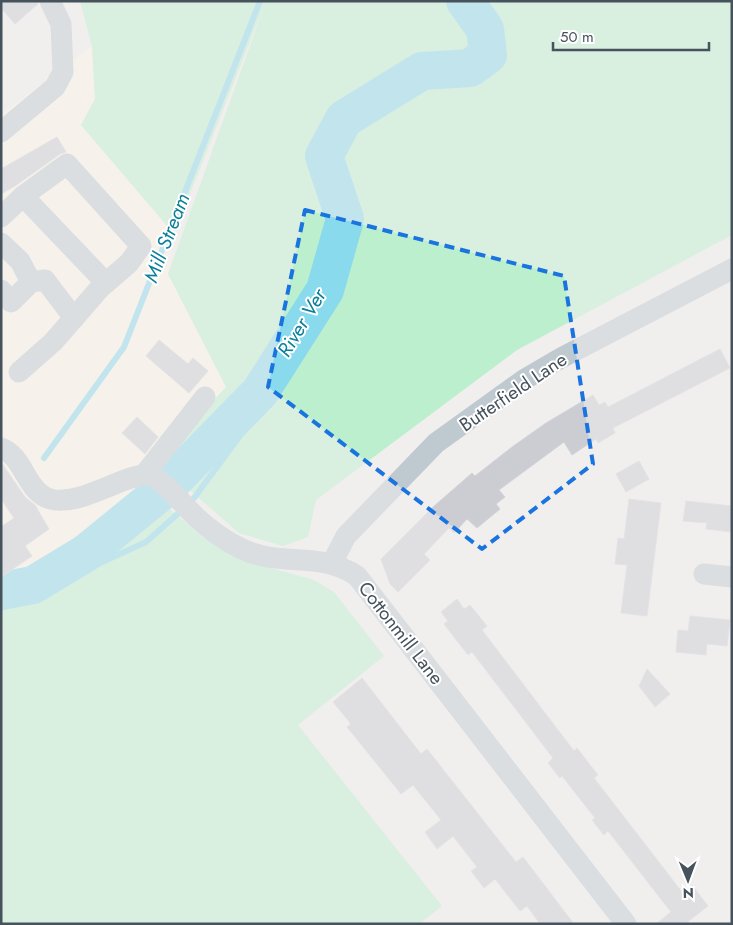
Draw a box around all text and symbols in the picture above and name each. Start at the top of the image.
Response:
scale bar [553,20,709,52]
text: 50 m [560,26,594,48]
water label: Mill Stream [137,189,197,287]
water label: River Ver [270,282,334,362]
street label: Butterfield Lane [454,346,572,438]
street label: Cottonmill Lane [352,576,450,691]
north arrow [663,855,713,905]
text: N [682,883,694,903]

